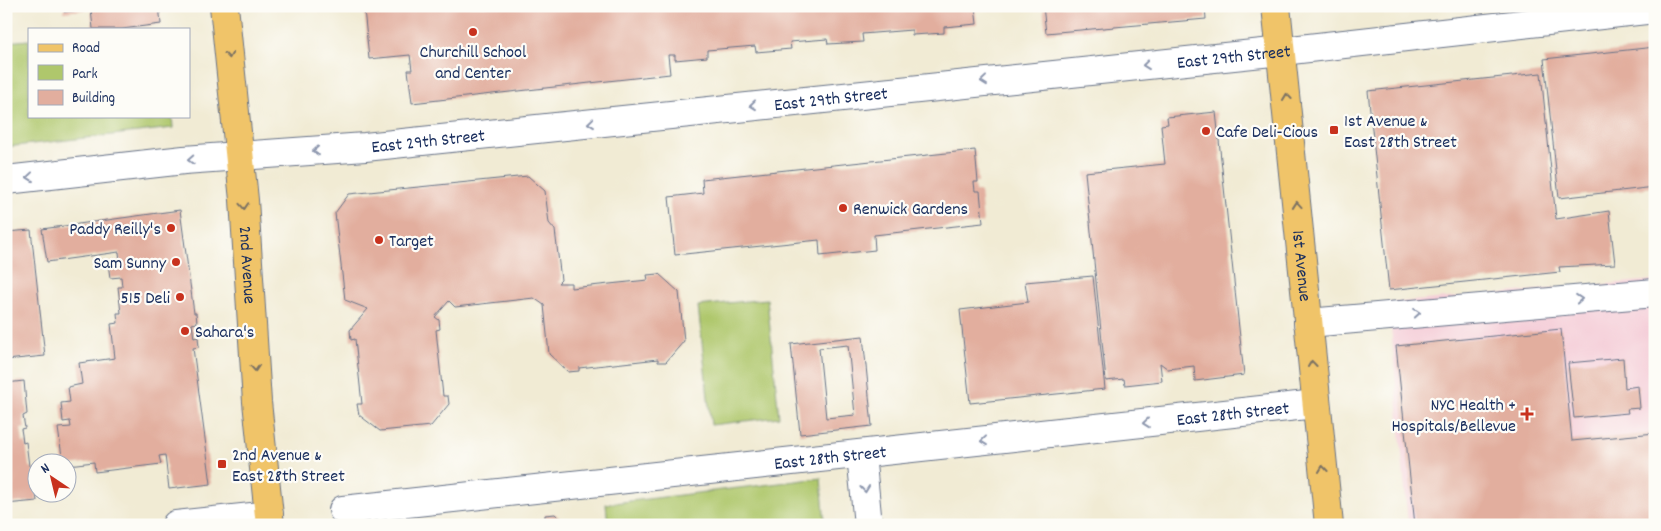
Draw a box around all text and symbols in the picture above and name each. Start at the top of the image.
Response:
marker: Churchill School and Center [467,26,479,38]
legend [28,28,190,118]
text: Road [72,38,100,60]
street label: East 29th Street [1176,40,1292,77]
place label: Churchill School and Center [420,41,527,87]
one-way arrow [223,51,234,59]
one-way arrow [1142,59,1150,70]
text: Park [72,64,98,86]
one-way arrow [980,75,988,86]
street label: East 29th Street [773,82,889,119]
text: Building [72,88,115,110]
one-way arrow [1281,92,1292,100]
one-way arrow [749,99,757,110]
place label: 1st Avenue & East 28th Street [1344,110,1457,156]
one-way arrow [587,117,595,128]
place label: Cafe Deli-Cious [1216,121,1318,146]
street label: East 29th Street [370,124,487,161]
marker: 1st Avenue & East 28th Street [1328,124,1340,136]
marker: Cafe Deli-Cious [1200,125,1212,137]
one-way arrow [312,145,320,156]
one-way arrow [187,154,195,165]
one-way arrow [25,171,33,182]
place label: Renwick Gardens [853,198,968,223]
one-way arrow [1291,201,1302,209]
one-way arrow [238,202,249,210]
marker: Renwick Gardens [837,202,849,214]
place label: Paddy Reilly's [69,218,161,243]
marker: Paddy Reilly's [165,222,177,234]
street label: 2nd Avenue [231,225,261,305]
street label: 1st Avenue [1284,229,1316,303]
place label: Target [389,230,434,255]
marker: Target [373,234,385,246]
place label: Sam Sunny [94,252,167,277]
marker: Sam Sunny [170,256,182,268]
place label: 515 Deli [120,287,170,312]
marker: 515 Deli [174,291,186,303]
one-way arrow [1575,294,1583,305]
one-way arrow [1413,308,1421,319]
place label: Sahara's [195,321,254,346]
marker: Sahara's [179,325,191,337]
one-way arrow [1307,359,1318,367]
one-way arrow [249,364,260,372]
place label: NYC Health + Hospitals/Bellevue [1391,394,1516,440]
street label: East 28th Street [1176,397,1291,434]
marker: NYC Health + Hospitals/Bellevue [1520,407,1534,421]
one-way arrow [1141,417,1149,428]
one-way arrow [980,435,988,446]
street label: East 28th Street [773,441,888,478]
place label: 2nd Avenue & East 28th Street [232,444,345,490]
north arrow [28,454,78,504]
marker: 2nd Avenue & East 28th Street [216,458,228,470]
text: N [37,459,54,479]
one-way arrow [1318,465,1329,473]
one-way arrow [859,486,870,494]

